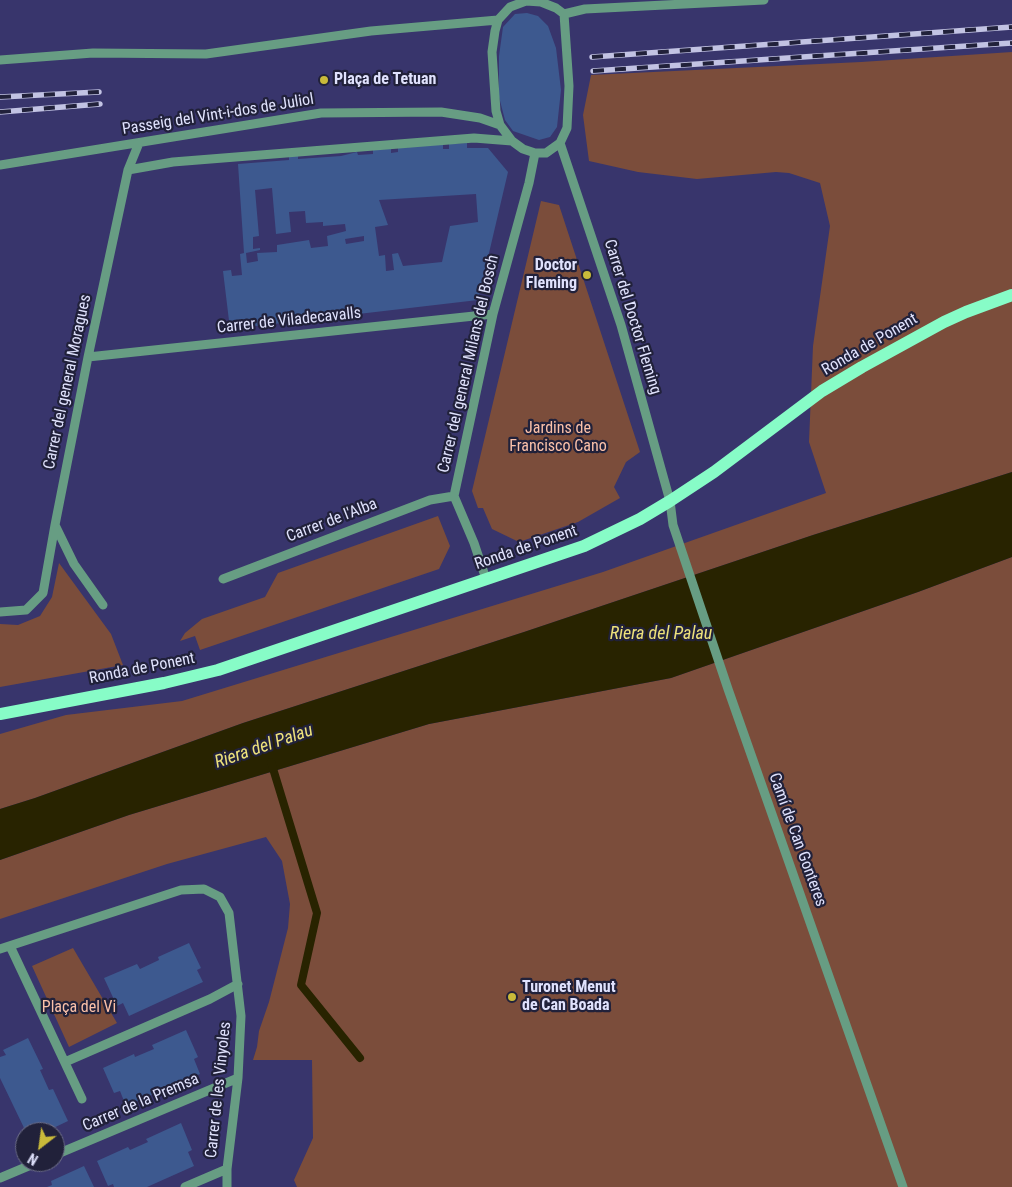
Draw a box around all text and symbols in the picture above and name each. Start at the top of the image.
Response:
place label: Plaça de Tetuan [334,70,436,90]
marker: Plaça de Tetuan [318,74,330,86]
street label: Passeig del Vint-i-dos de Juliol [121,90,315,140]
street label: Carrer del Doctor Fleming [599,237,665,397]
street label: Carrer del general Milans del Bosch [435,253,503,475]
place label: Doctor Fleming [526,256,577,294]
marker: Doctor Fleming [581,269,593,281]
street label: Carrer del general Moragues [40,293,96,471]
street label: Carrer de Viladecavalls [216,304,362,338]
street label: Ronda de Ponent [819,310,921,380]
park label: Jardins de Francisco Cano [509,419,607,457]
street label: Carrer de l'Alba [284,495,380,547]
street label: Ronda de Ponent [472,521,580,575]
water label: Riera del Palau [610,623,712,645]
street label: Ronda de Ponent [88,649,196,689]
water label: Riera del Palau [212,720,316,774]
street label: Camí de Can Gonteres [764,771,830,909]
place label: Turonet Menut de Can Boada [522,978,616,1016]
marker: Turonet Menut de Can Boada [506,991,518,1003]
park label: Plaça del Vi [42,998,116,1018]
street label: Carrer de les Vinyoles [202,1021,236,1159]
street label: Carrer de la Premsa [80,1070,202,1136]
north arrow [15,1122,65,1172]
text: N [25,1150,41,1168]

